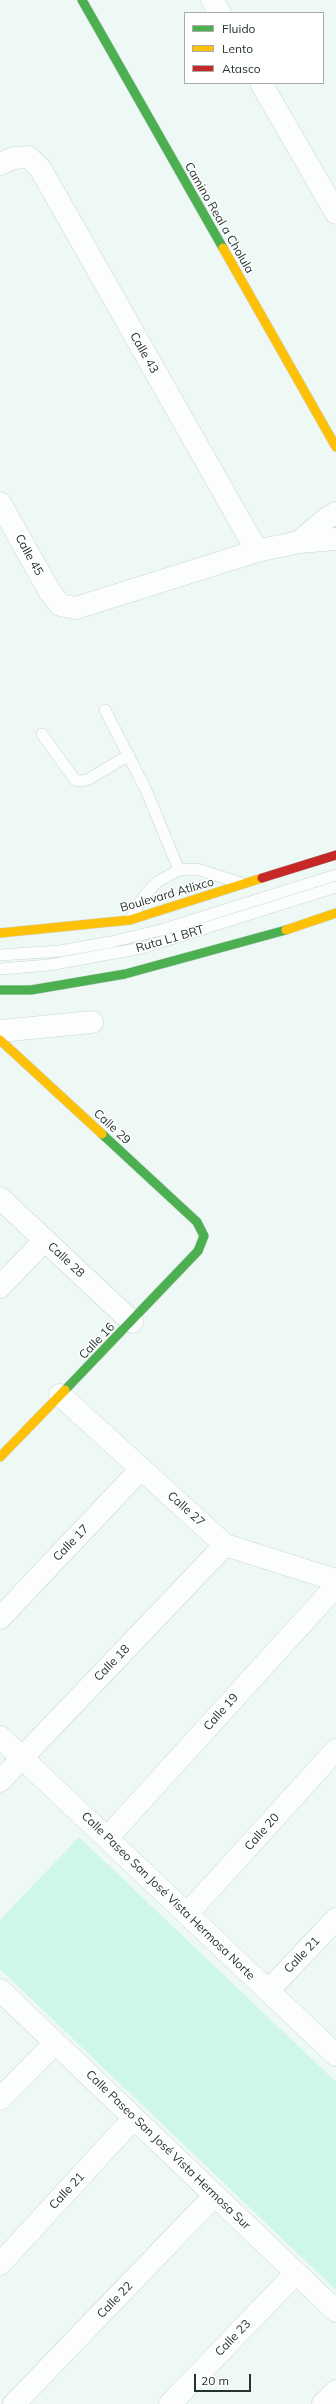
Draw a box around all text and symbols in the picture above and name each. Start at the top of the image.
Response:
legend [184,12,324,84]
text: Fluido [222,21,255,36]
text: Lento [222,41,253,56]
text: Atasco [222,61,261,76]
street label: Camino Real a Cholula [181,160,257,276]
street label: Calle 43 [127,330,161,376]
street label: Calle 45 [12,532,46,578]
street label: Boulevard Atlixco [118,875,216,915]
street label: Ruta L1 BRT [134,922,206,956]
street label: Calle 29 [91,1106,133,1148]
street label: Calle 28 [45,1239,87,1281]
street label: Calle 16 [76,1320,118,1362]
street label: Calle 27 [164,1489,208,1529]
street label: Calle 17 [50,1522,92,1564]
street label: Calle 18 [91,1642,133,1684]
street label: Calle 19 [201,1690,241,1734]
street label: Calle Paseo San José Vista Hermosa Norte [78,1809,258,1983]
street label: Calle 20 [242,1810,282,1854]
street label: Calle 21 [281,1934,323,1976]
street label: Calle Paseo San José Vista Hermosa Sur [83,2067,253,2233]
street label: Calle 21 [46,2170,88,2212]
street label: Calle 22 [94,2279,136,2321]
street label: Calle 23 [212,2317,254,2359]
scale bar [196,2366,253,2392]
text: 20 m [201,2373,229,2388]

